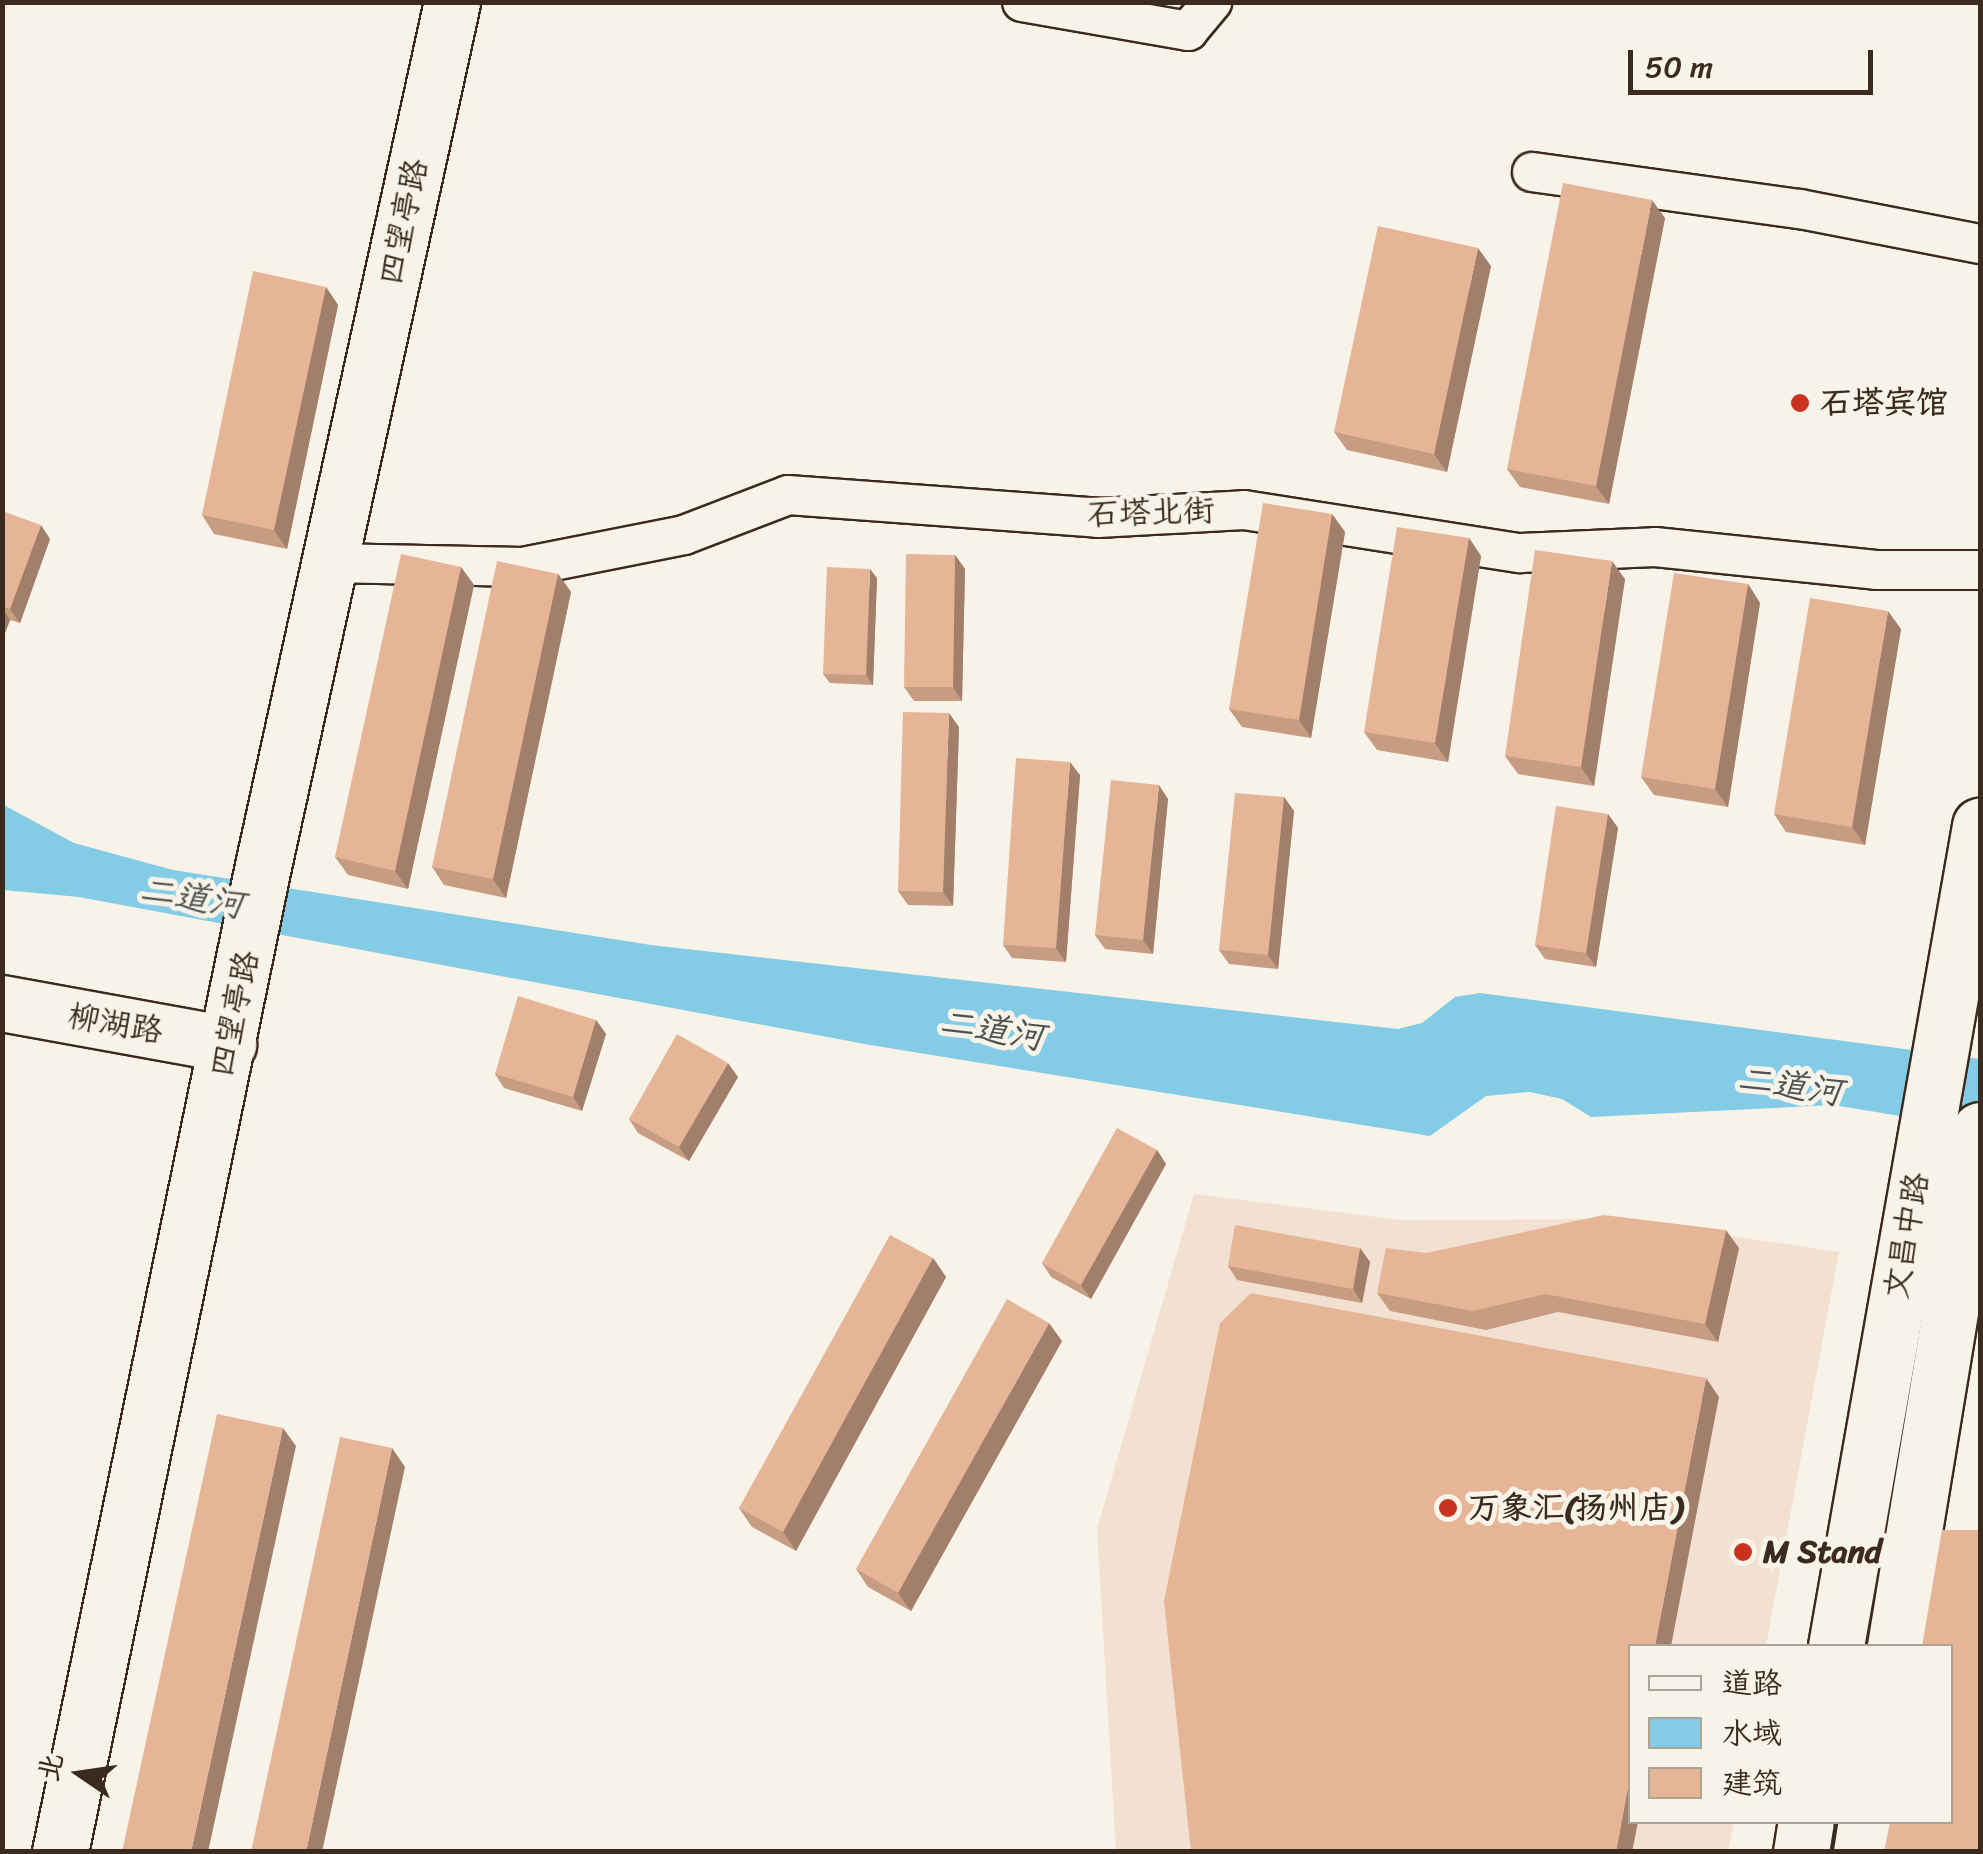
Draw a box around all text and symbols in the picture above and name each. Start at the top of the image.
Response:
scale bar [1633,30,1878,92]
text: 50 m [1645,40,1713,94]
street label: 四望亭路 [372,155,436,289]
place label: 石塔宾馆 [1820,384,1948,422]
marker: 石塔宾馆 [1789,392,1811,414]
street label: 石塔北街 [1086,492,1216,534]
water label: 二道河 [137,868,247,926]
street label: 四望亭路 [203,947,267,1081]
street label: 柳湖路 [64,997,166,1051]
water label: 二道河 [937,1000,1047,1058]
water label: 二道河 [1735,1057,1845,1113]
street label: 文昌中路 [1877,1170,1937,1302]
place label: 万象汇(扬州店) [1468,1489,1683,1527]
marker: 万象汇(扬州店) [1437,1497,1459,1519]
place label: M Stand [1763,1533,1882,1571]
marker: M Stand [1732,1541,1754,1563]
legend [1628,1644,1953,1824]
text: 道路 [1722,1656,1782,1710]
text: 水域 [1722,1706,1782,1760]
north arrow [30,1724,130,1824]
text: 北 [23,1748,77,1786]
text: 建筑 [1722,1756,1782,1810]

